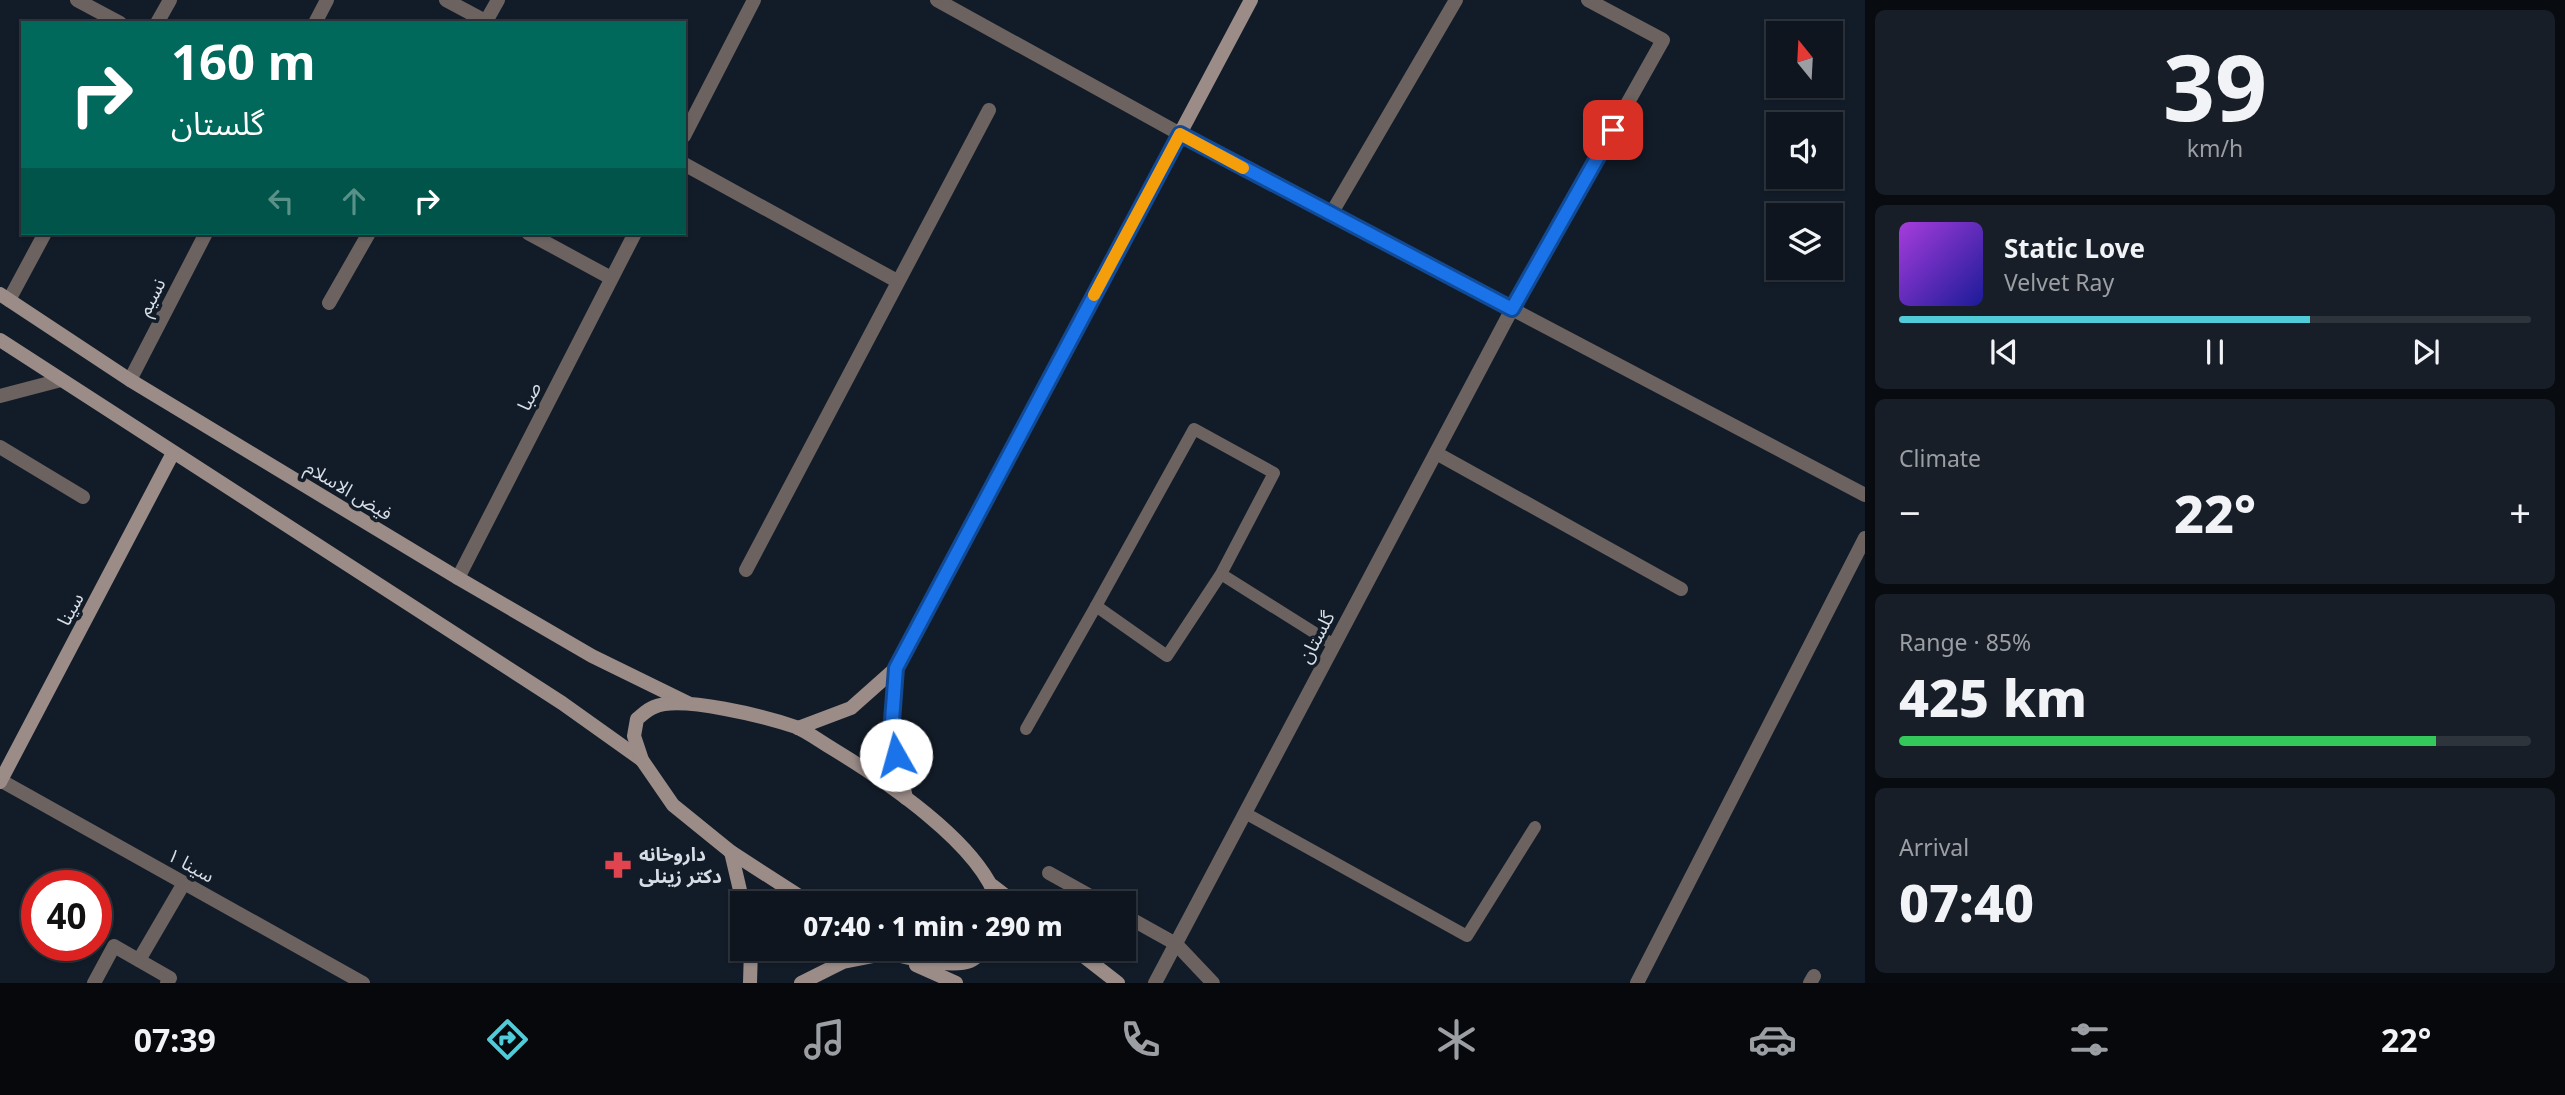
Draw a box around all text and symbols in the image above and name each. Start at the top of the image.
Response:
north arrow [1766,21,1843,98]
map controls [1766,21,1843,280]
text: 39 [2163,24,2267,148]
text: 160 m [171,28,316,94]
icon: right [56,49,147,140]
pin [1583,100,1643,160]
text: گلستان [171,101,264,144]
icon: arrive [1594,111,1632,149]
button: sound [1766,112,1843,189]
text: km/h [2187,132,2243,164]
icon: left [262,182,300,220]
icon: ahead [335,182,373,220]
icon: right [408,182,446,220]
button: layers [1766,203,1843,280]
text: Static Love [2004,230,2145,266]
text: Velvet Ray [2004,266,2114,298]
street label: نسیم [131,274,173,321]
icon: previous [1985,333,2023,371]
icon: pause [2196,333,2234,371]
icon: next [2407,333,2445,371]
street label: صبا [511,377,547,415]
text: Climate [1899,442,1981,474]
street label: فیض الاسلام [300,454,397,528]
text: 22° [2174,477,2256,548]
text: − [1899,486,1921,538]
text: + [2509,486,2531,538]
street label: سینا [51,588,89,630]
street label: گلستان [1292,605,1341,668]
text: Range · 85% [1899,626,2031,658]
text: 425 km [1899,661,2087,732]
position arrow [859,718,933,792]
text: Arrival [1899,831,1969,863]
place label: داروخانه دکتر زینلی [639,841,722,889]
street label: سینا ۱ [163,842,219,888]
pharmacy icon: داروخانه دکتر زینلی [603,850,633,880]
text: 07:40 [1899,866,2034,937]
speed limit sign: 40 [21,870,112,961]
text: 07:40 · 1 min · 290 m [803,908,1063,944]
icon: directions [483,1015,532,1064]
icon: music [800,1015,849,1064]
icon: phone [1116,1015,1165,1064]
icon: climate [1432,1015,1481,1064]
icon: car [1748,1015,1797,1064]
icon: filters [2065,1015,2114,1064]
text: 07:39 [134,1018,216,1061]
text: 22° [2381,1018,2431,1061]

